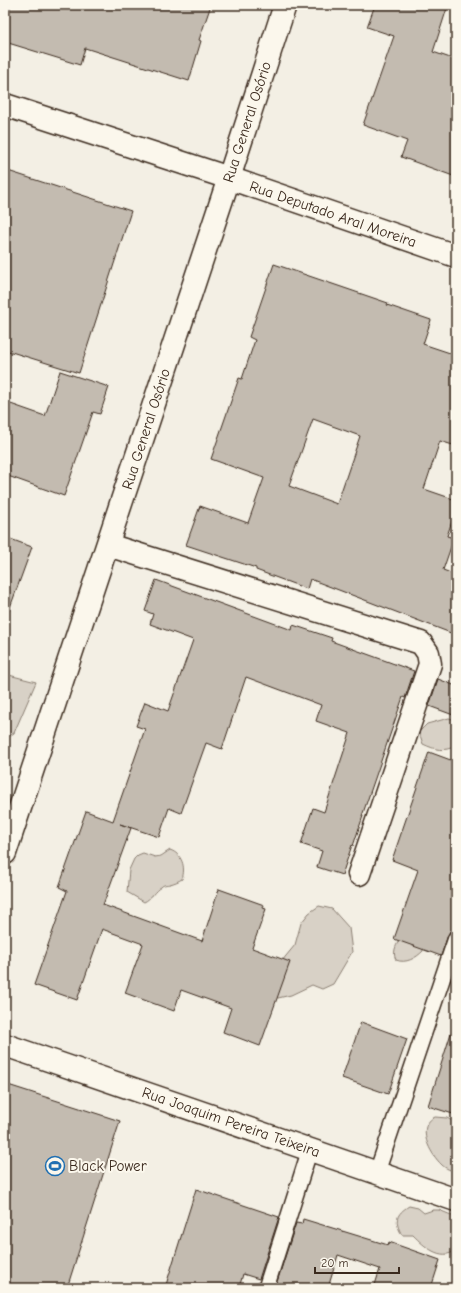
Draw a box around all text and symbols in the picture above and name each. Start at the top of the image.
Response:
street label: Rua General Osório [219,59,275,185]
street label: Rua Deputado Aral Moreira [247,177,419,251]
street label: Rua General Osório [118,366,174,492]
street label: Rua Joaquim Pereira Teixeira [140,1083,322,1161]
sports icon: Black Power [44,1155,66,1177]
place label: Black Power [69,1157,147,1175]
scale bar [315,1249,399,1275]
text: 20 m [321,1256,349,1270]

